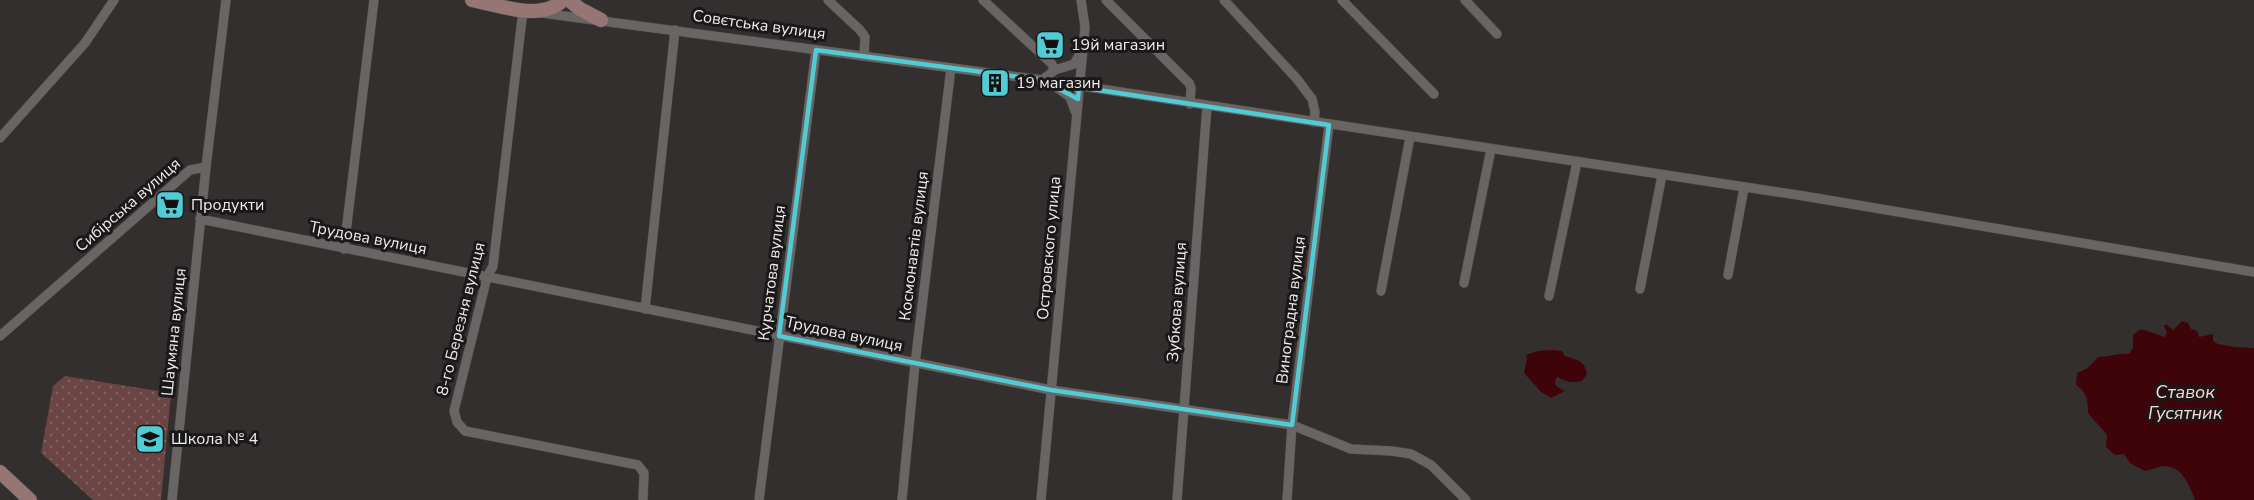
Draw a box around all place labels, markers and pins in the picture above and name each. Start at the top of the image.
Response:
supermarket icon: 19й магазин [1034,29,1066,61]
place label: 19й магазин [1071,34,1165,56]
building icon: 19 магазин [979,67,1011,99]
place label: 19 магазин [1016,72,1101,94]
supermarket icon: Продукти [154,189,186,221]
place label: Продукти [191,194,264,216]
school or university icon: Школа № 4 [134,423,166,455]
place label: Школа № 4 [171,428,258,450]

